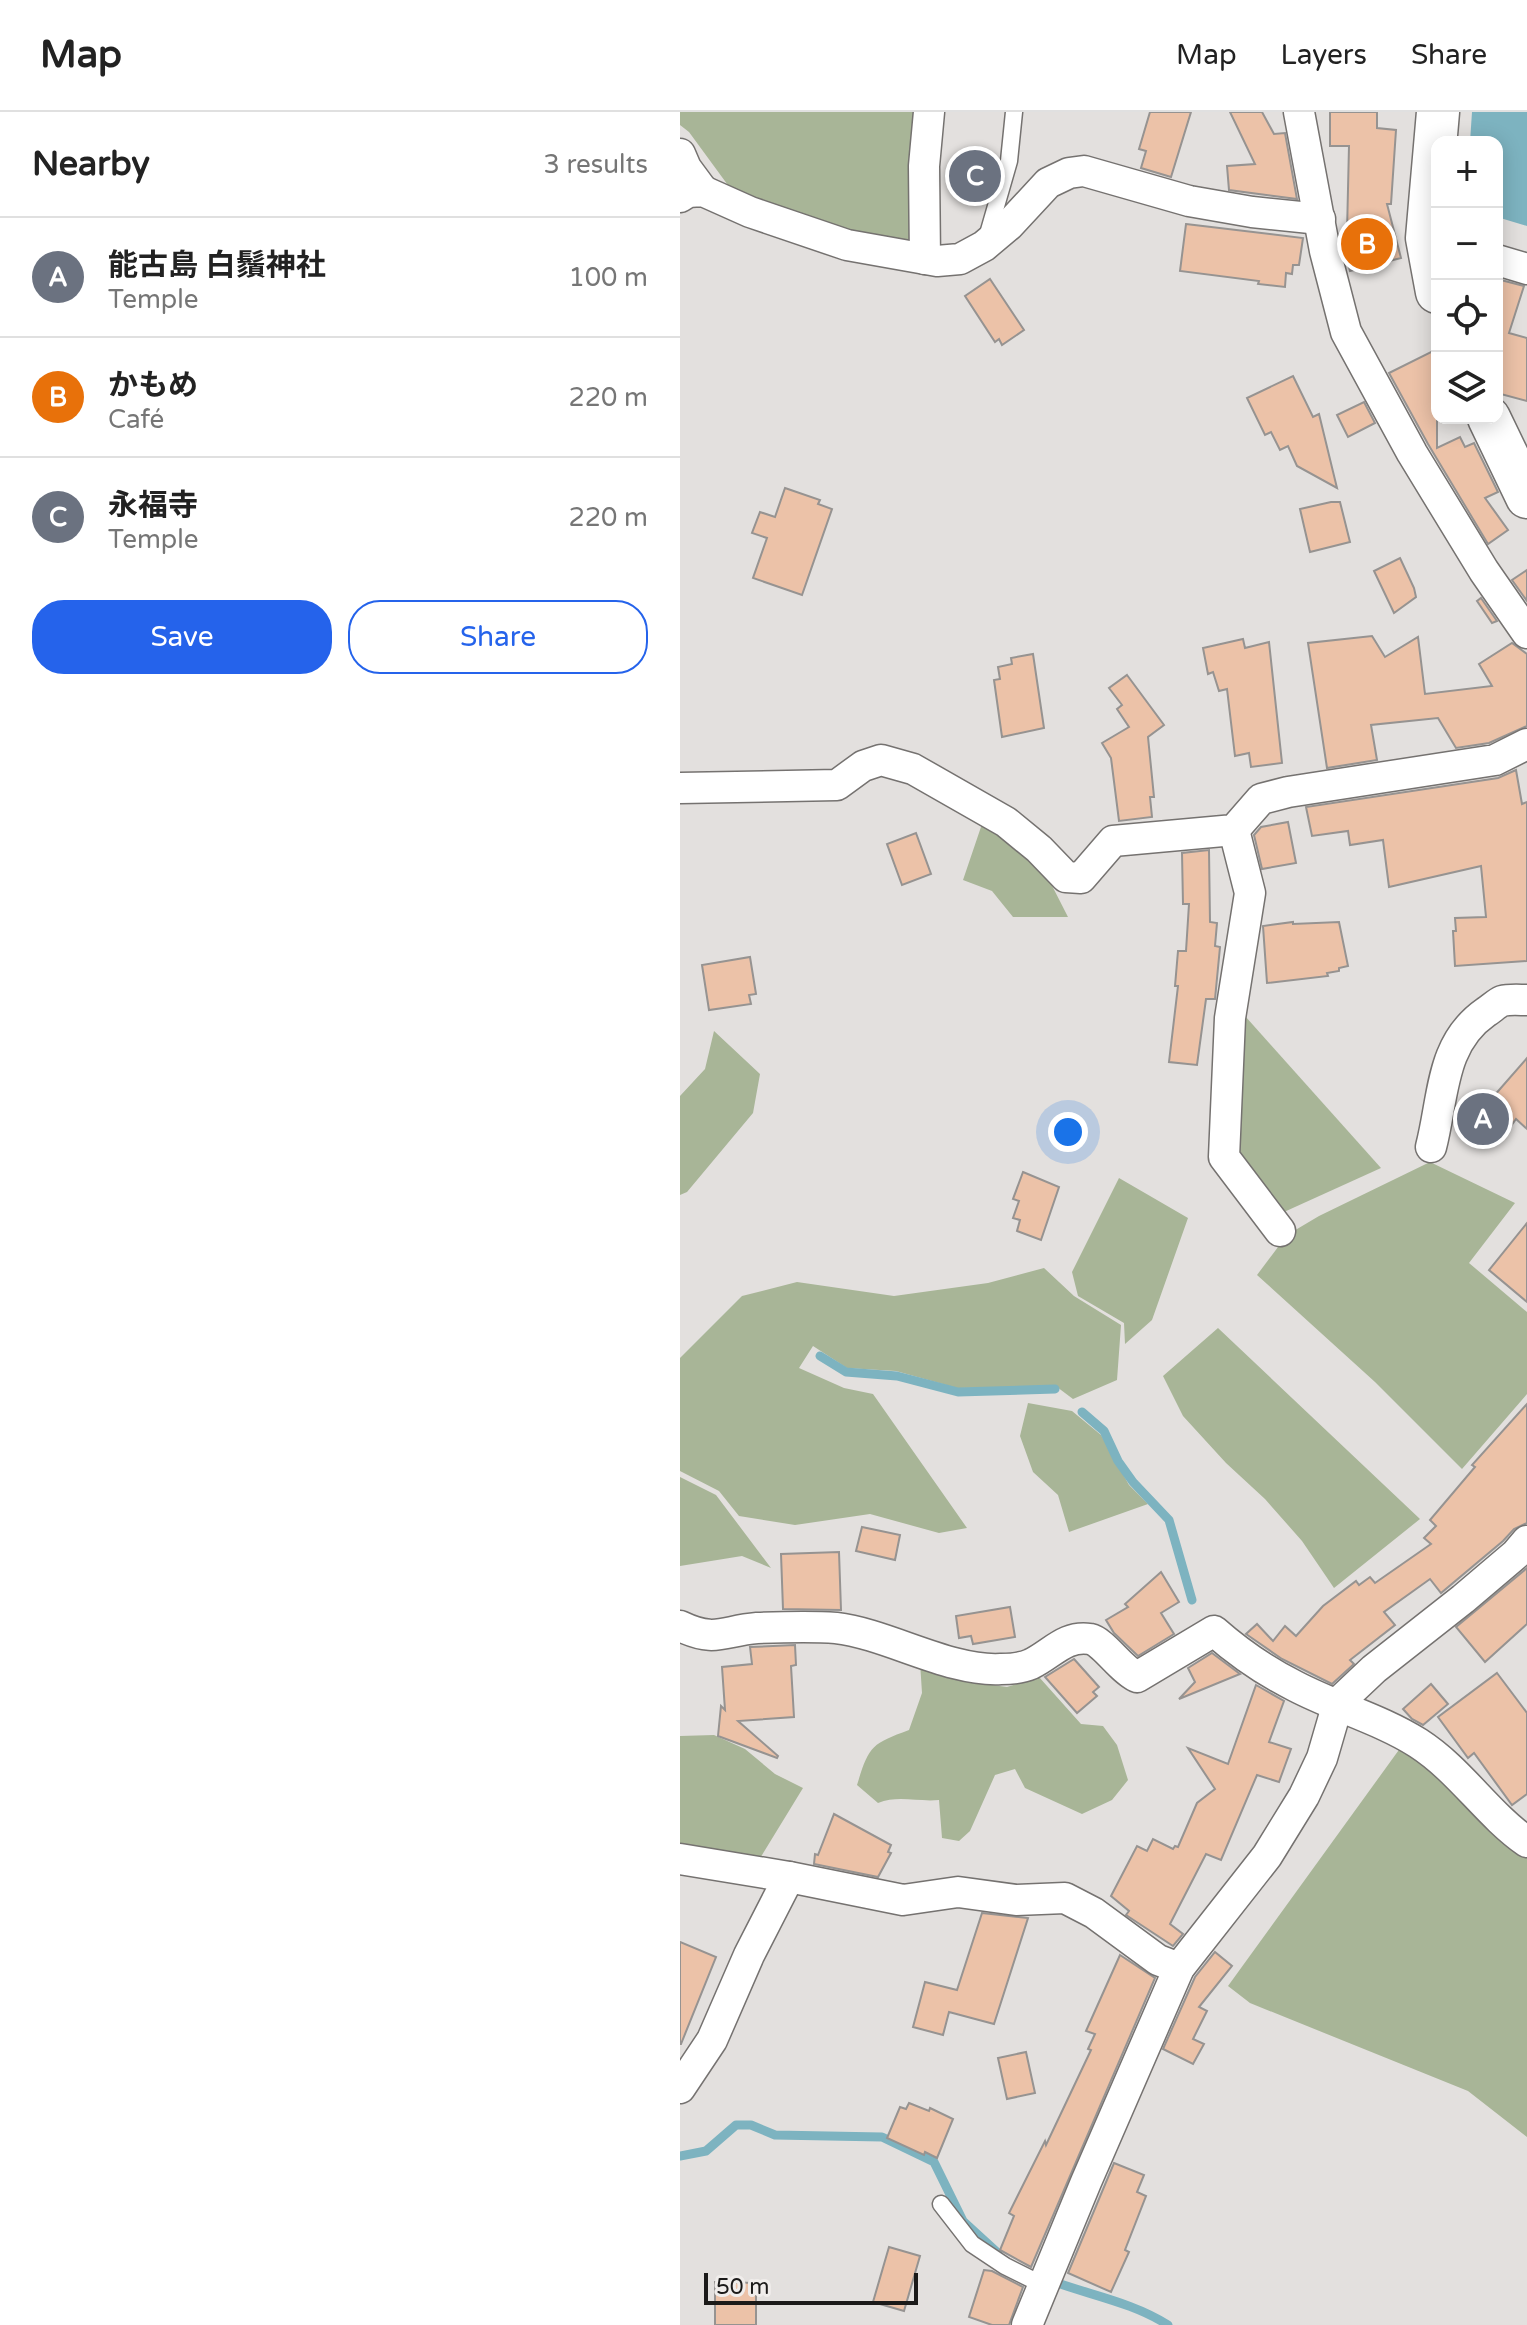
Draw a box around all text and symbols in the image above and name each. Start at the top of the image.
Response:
text: Map [40,32,122,78]
text: Map [1176,38,1237,72]
text: Layers [1281,38,1367,72]
text: Share [1411,38,1487,72]
map controls [1431,136,1503,424]
button: + [1431,136,1503,208]
text: Nearby [32,144,150,185]
pin: C [949,146,1001,206]
text: 3 results [543,149,648,180]
button: − [1431,208,1503,280]
pin: B [1341,214,1393,274]
text: 能古島 白鬚神社 [108,247,326,284]
text: A [48,262,68,293]
text: 100 m [568,262,648,293]
button: locate [1431,280,1503,352]
text: Temple [108,284,198,315]
button: layers [1431,352,1503,424]
text: かもめ [108,367,198,404]
text: B [49,382,67,413]
text: 220 m [568,382,648,413]
text: Café [108,404,164,435]
text: 永福寺 [108,487,198,524]
text: C [49,502,67,533]
text: 220 m [568,502,648,533]
text: Temple [108,524,198,555]
button: Save [32,600,332,674]
button: Share [348,600,648,674]
pin: A [1457,1089,1509,1149]
your location [1048,1112,1088,1152]
scale bar [704,2269,918,2305]
text: 50 m [716,2274,770,2300]

